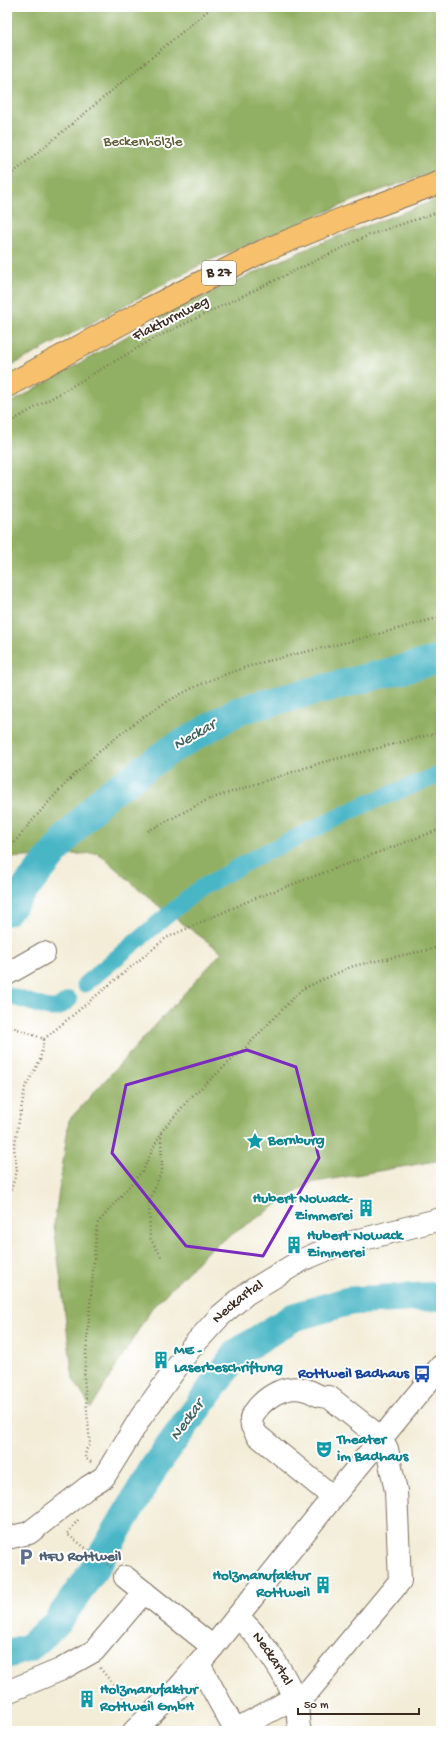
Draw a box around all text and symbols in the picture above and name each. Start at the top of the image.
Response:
park label: Beckenhölzle [103,133,183,151]
road number: B 27 [202,261,236,285]
street label: Flakturmweg [129,292,212,346]
water label: Neckar [170,715,222,756]
place icon: Bernburg [245,1131,265,1151]
place label: Bernburg [267,1132,325,1150]
place label: Hubert Nowack- Zimmerei [253,1190,353,1225]
building icon: Hubert Nowack- Zimmerei [356,1198,376,1218]
place label: Hubert Nowack Zimmerei [307,1227,405,1262]
building icon: Hubert Nowack Zimmerei [284,1235,304,1255]
street label: Neckartal [208,1276,267,1328]
place label: ME - Laserbeschriftung [174,1342,283,1377]
building icon: ME - Laserbeschriftung [151,1350,171,1370]
bus stop icon: Rottweil Badhaus [412,1364,432,1384]
place label: Rottweil Badhaus [297,1365,410,1383]
water label: Neckar [167,1394,211,1445]
place label: Theater im Badhaus [336,1431,410,1466]
theatre icon: Theater im Badhaus [314,1439,334,1459]
parking icon: HFU Rottweil [16,1547,36,1567]
place label: HFU Rottweil [39,1548,122,1566]
place label: Holzmanufaktur Rottweil [213,1567,312,1602]
building icon: Holzmanufaktur Rottweil [313,1575,333,1595]
street label: Neckartal [248,1628,296,1689]
place label: Holzmanufaktur Rottweil GmbH [99,1681,199,1716]
building icon: Holzmanufaktur Rottweil GmbH [77,1689,97,1709]
scale bar [298,1690,419,1716]
text: 50 m [304,1699,329,1713]

